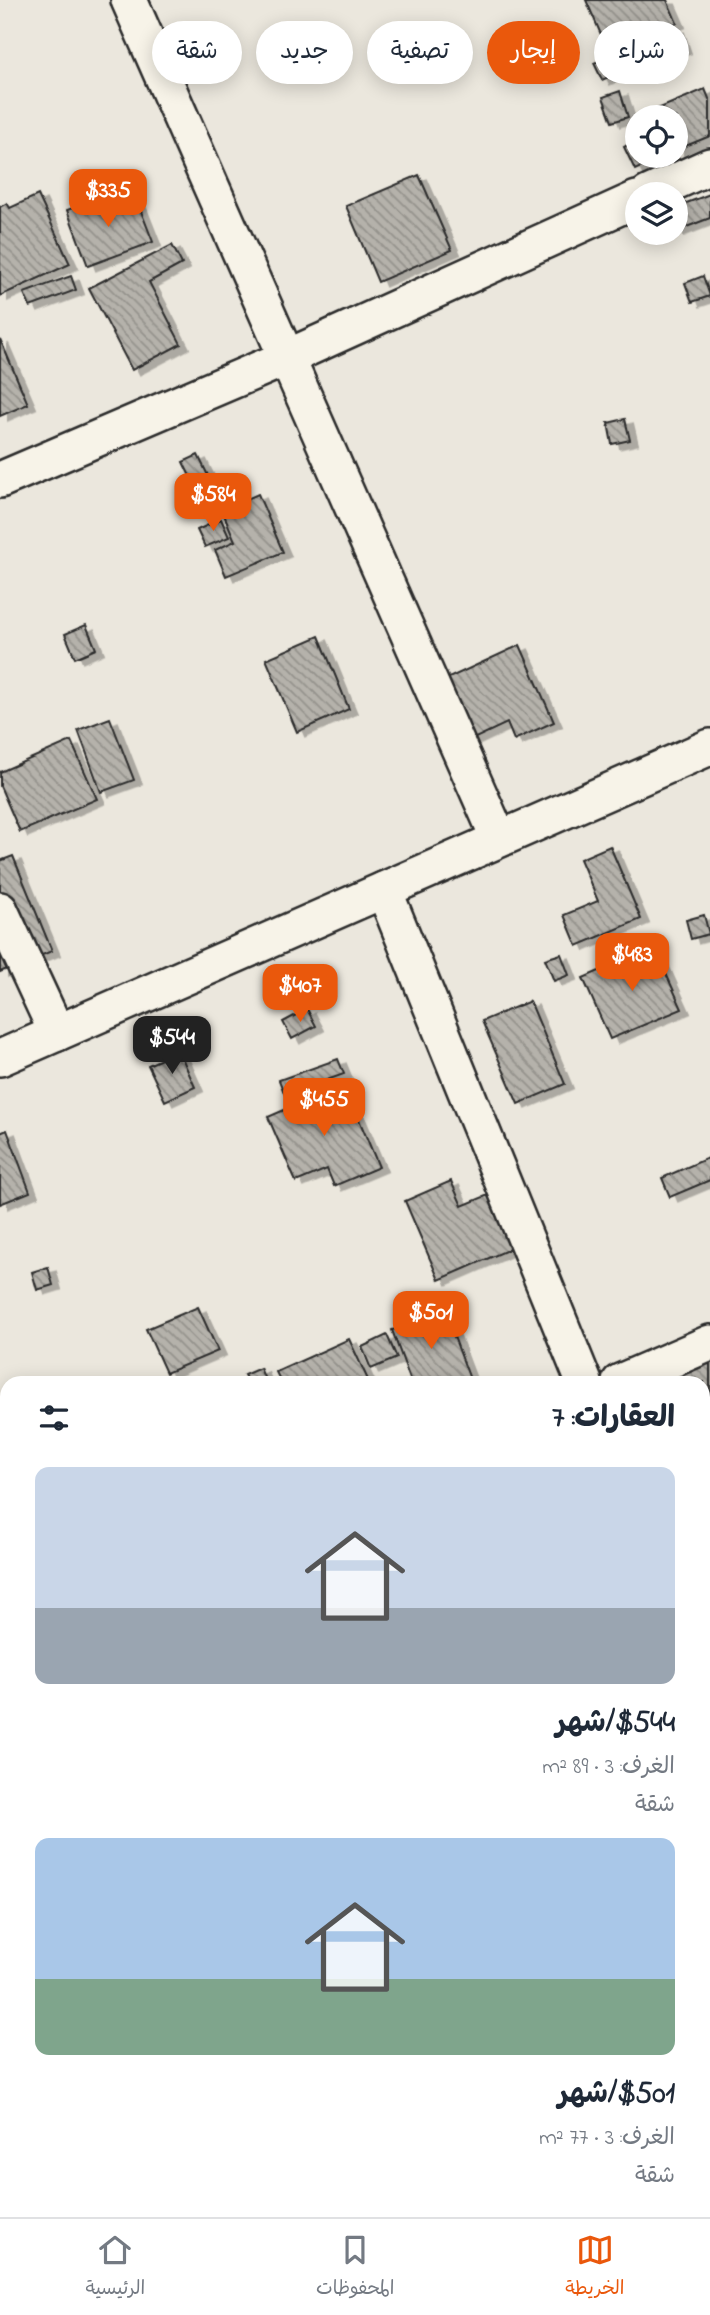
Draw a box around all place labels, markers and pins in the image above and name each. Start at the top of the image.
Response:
pin: $335 [67,170,149,229]
pin: $584 [172,474,254,533]
pin: $483 [591,934,673,993]
pin: $407 [259,964,341,1024]
pin: $544 [131,1016,213,1076]
pin: $455 [283,1078,365,1138]
pin: $501 [390,1292,472,1351]

